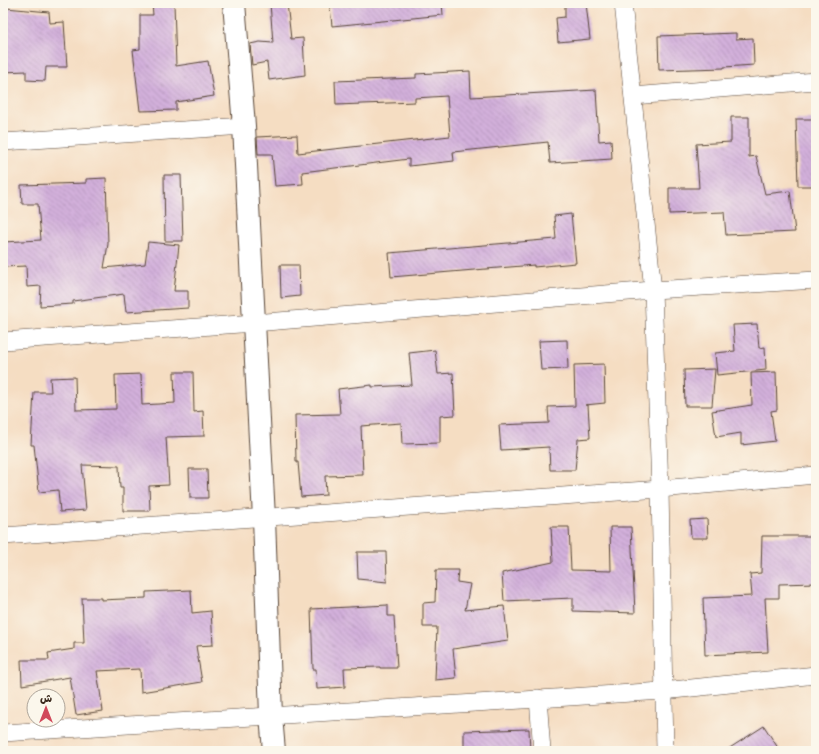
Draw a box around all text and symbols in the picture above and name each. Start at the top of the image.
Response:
north arrow [26,688,66,728]
text: ش [40,692,52,706]

